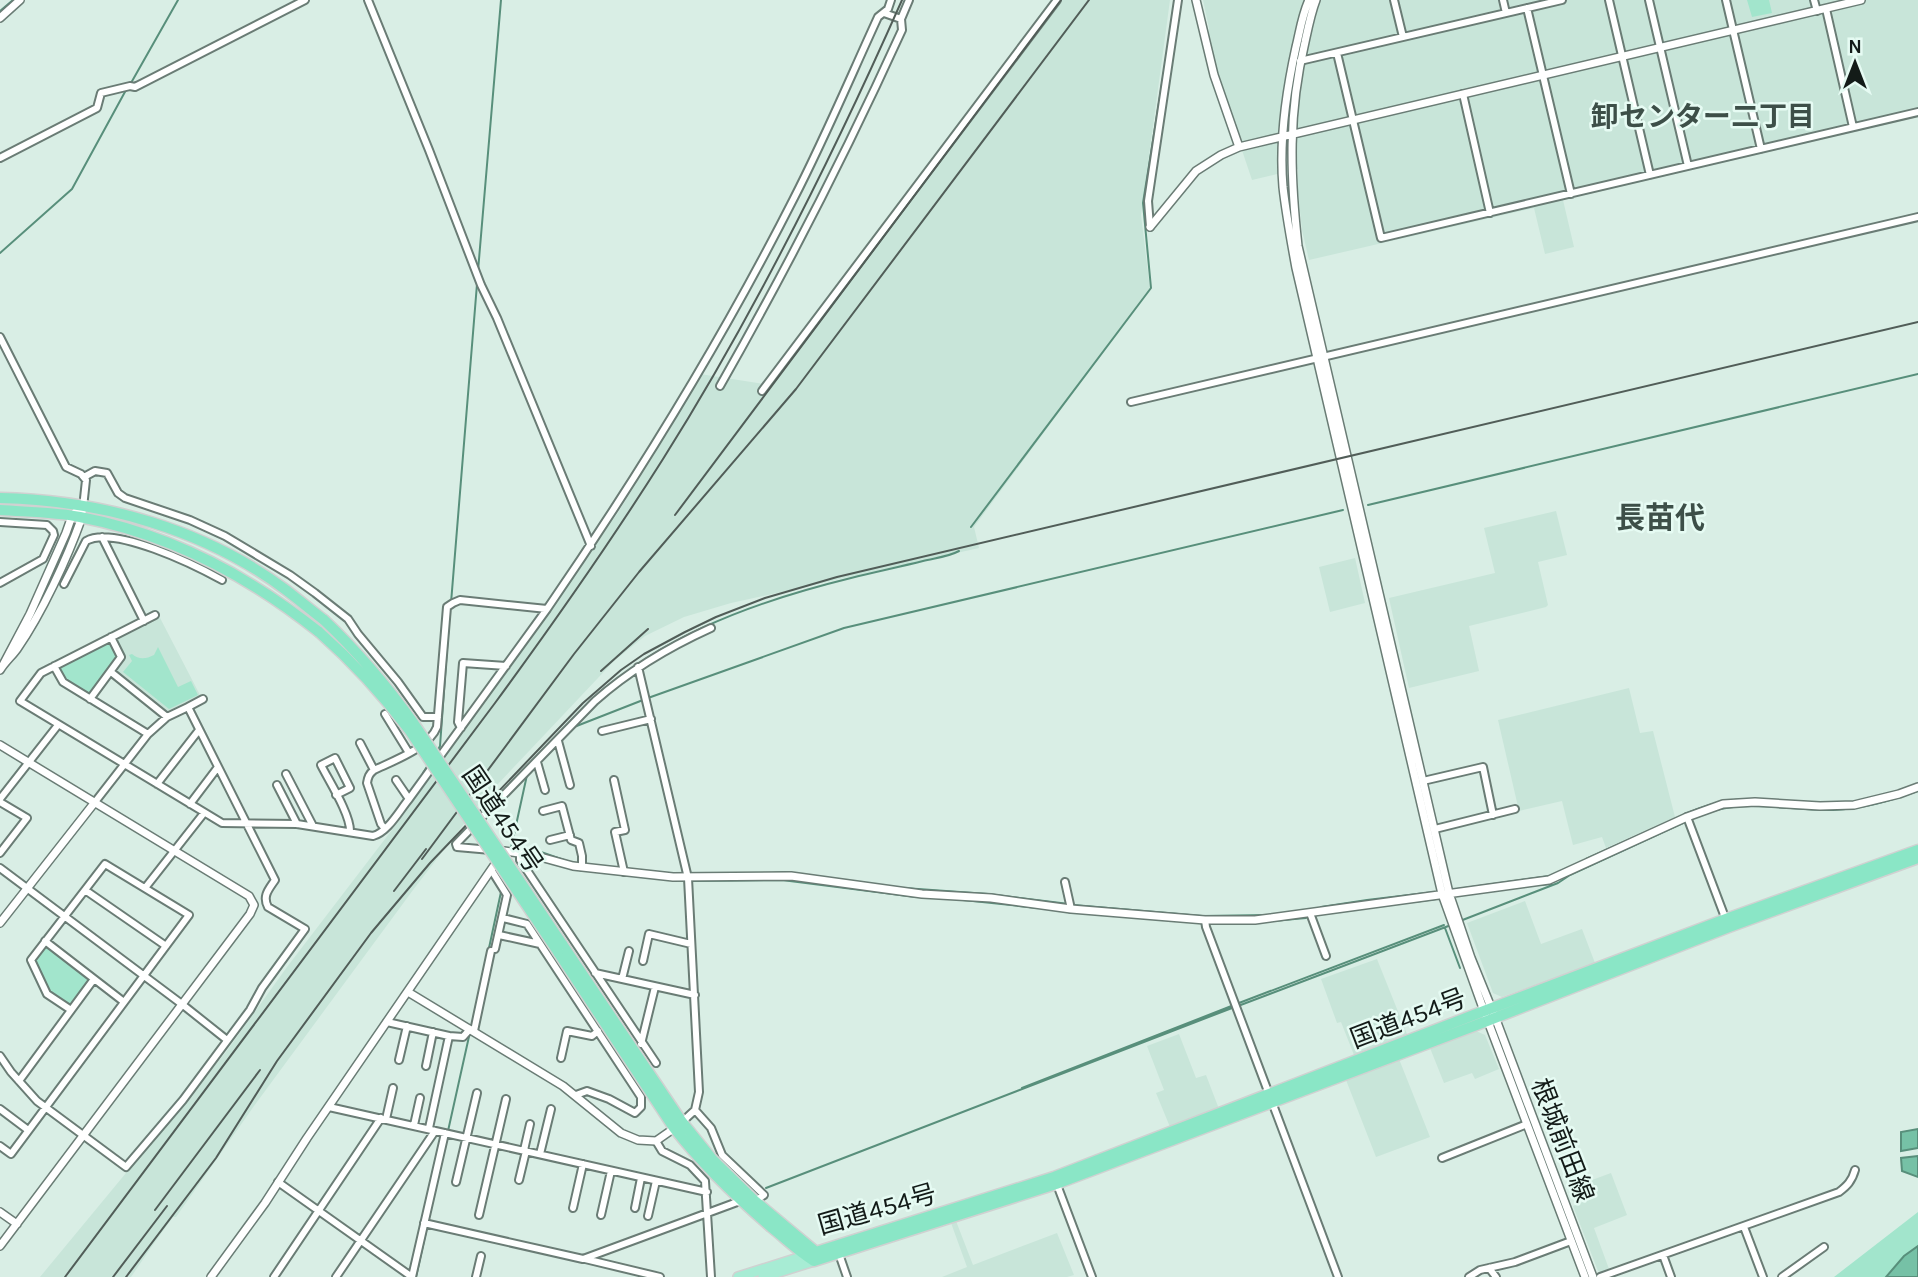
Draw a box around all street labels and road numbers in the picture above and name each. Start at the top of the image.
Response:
street label: 国道454号 [456,760,549,878]
street label: 国道454号 [1346,982,1471,1055]
street label: 根城前田線 [1525,1074,1600,1206]
street label: 国道454号 [814,1178,940,1241]

